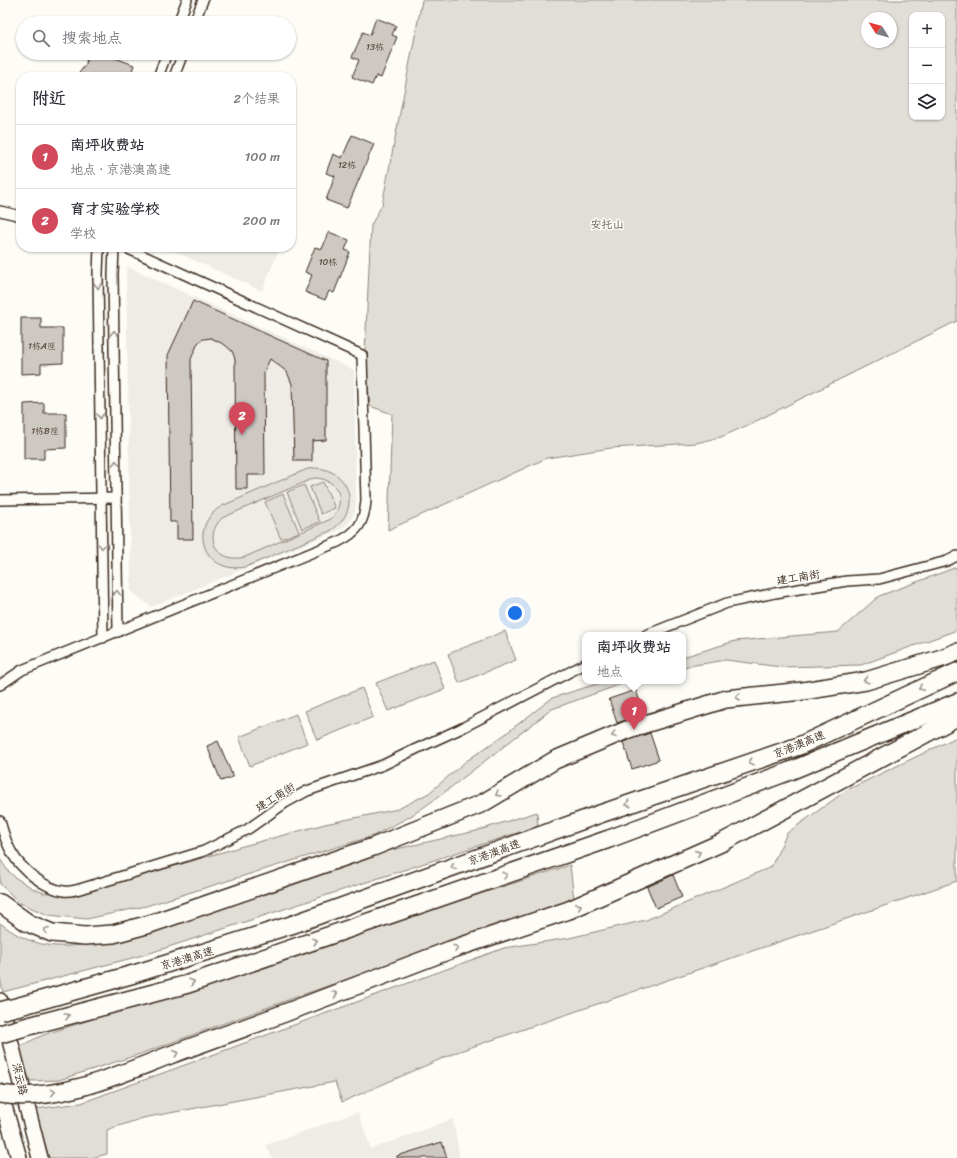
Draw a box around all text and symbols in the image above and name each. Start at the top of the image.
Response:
north arrow [861,12,897,48]
map controls [909,12,945,120]
button: + [909,12,945,48]
search box [16,16,296,60]
text: 搜索地点 [62,25,122,51]
icon: search [30,27,52,49]
house number: 13栋 [366,39,384,55]
button: − [909,48,945,84]
text: 附近 [32,83,66,113]
button: layers [909,84,945,120]
text: 2个结果 [233,87,280,110]
text: 南坪收费站 [70,132,145,158]
text: 1 [42,145,48,168]
text: 100 m [245,145,280,168]
house number: 12栋 [338,157,356,173]
text: 地点 · 京港澳高速 [70,158,171,181]
text: 育才实验学校 [70,196,160,222]
text: 2 [41,209,49,232]
text: 200 m [243,209,280,232]
park label: 安托山 [591,215,624,234]
text: 学校 [70,222,96,245]
house number: 10栋 [319,254,337,270]
one-way arrow [94,283,102,289]
one-way arrow [110,330,118,336]
house number: 1栋A座 [28,338,56,354]
pin: 2 [229,402,255,435]
one-way arrow [96,413,104,419]
house number: 1栋B座 [31,423,59,439]
one-way arrow [111,460,120,466]
one-way arrow [98,543,106,549]
street label: 建工南街 [775,565,822,590]
one-way arrow [113,590,122,596]
your location [505,603,525,623]
popup [582,632,686,684]
text: 南坪收费站 [596,634,672,660]
text: 地点 [596,660,623,683]
one-way arrow [863,675,870,684]
one-way arrow [918,683,926,691]
one-way arrow [735,693,741,702]
pin: 1 [621,697,647,730]
street label: 京港澳高速 [770,725,828,764]
one-way arrow [610,730,618,738]
one-way arrow [748,757,755,766]
street label: 建工南街 [252,777,300,817]
one-way arrow [495,789,502,797]
one-way arrow [625,800,632,808]
street label: 京港澳高速 [465,834,523,871]
one-way arrow [694,850,702,858]
one-way arrow [450,862,457,871]
one-way arrow [501,872,508,880]
one-way arrow [576,902,583,910]
one-way arrow [43,927,50,935]
one-way arrow [312,937,319,945]
street label: 京港澳高速 [158,941,216,976]
one-way arrow [453,944,460,952]
one-way arrow [189,978,196,987]
one-way arrow [331,990,338,998]
one-way arrow [63,1012,70,1021]
one-way arrow [173,1049,180,1057]
street label: 深云路 [6,1061,33,1097]
one-way arrow [50,1089,56,1097]

